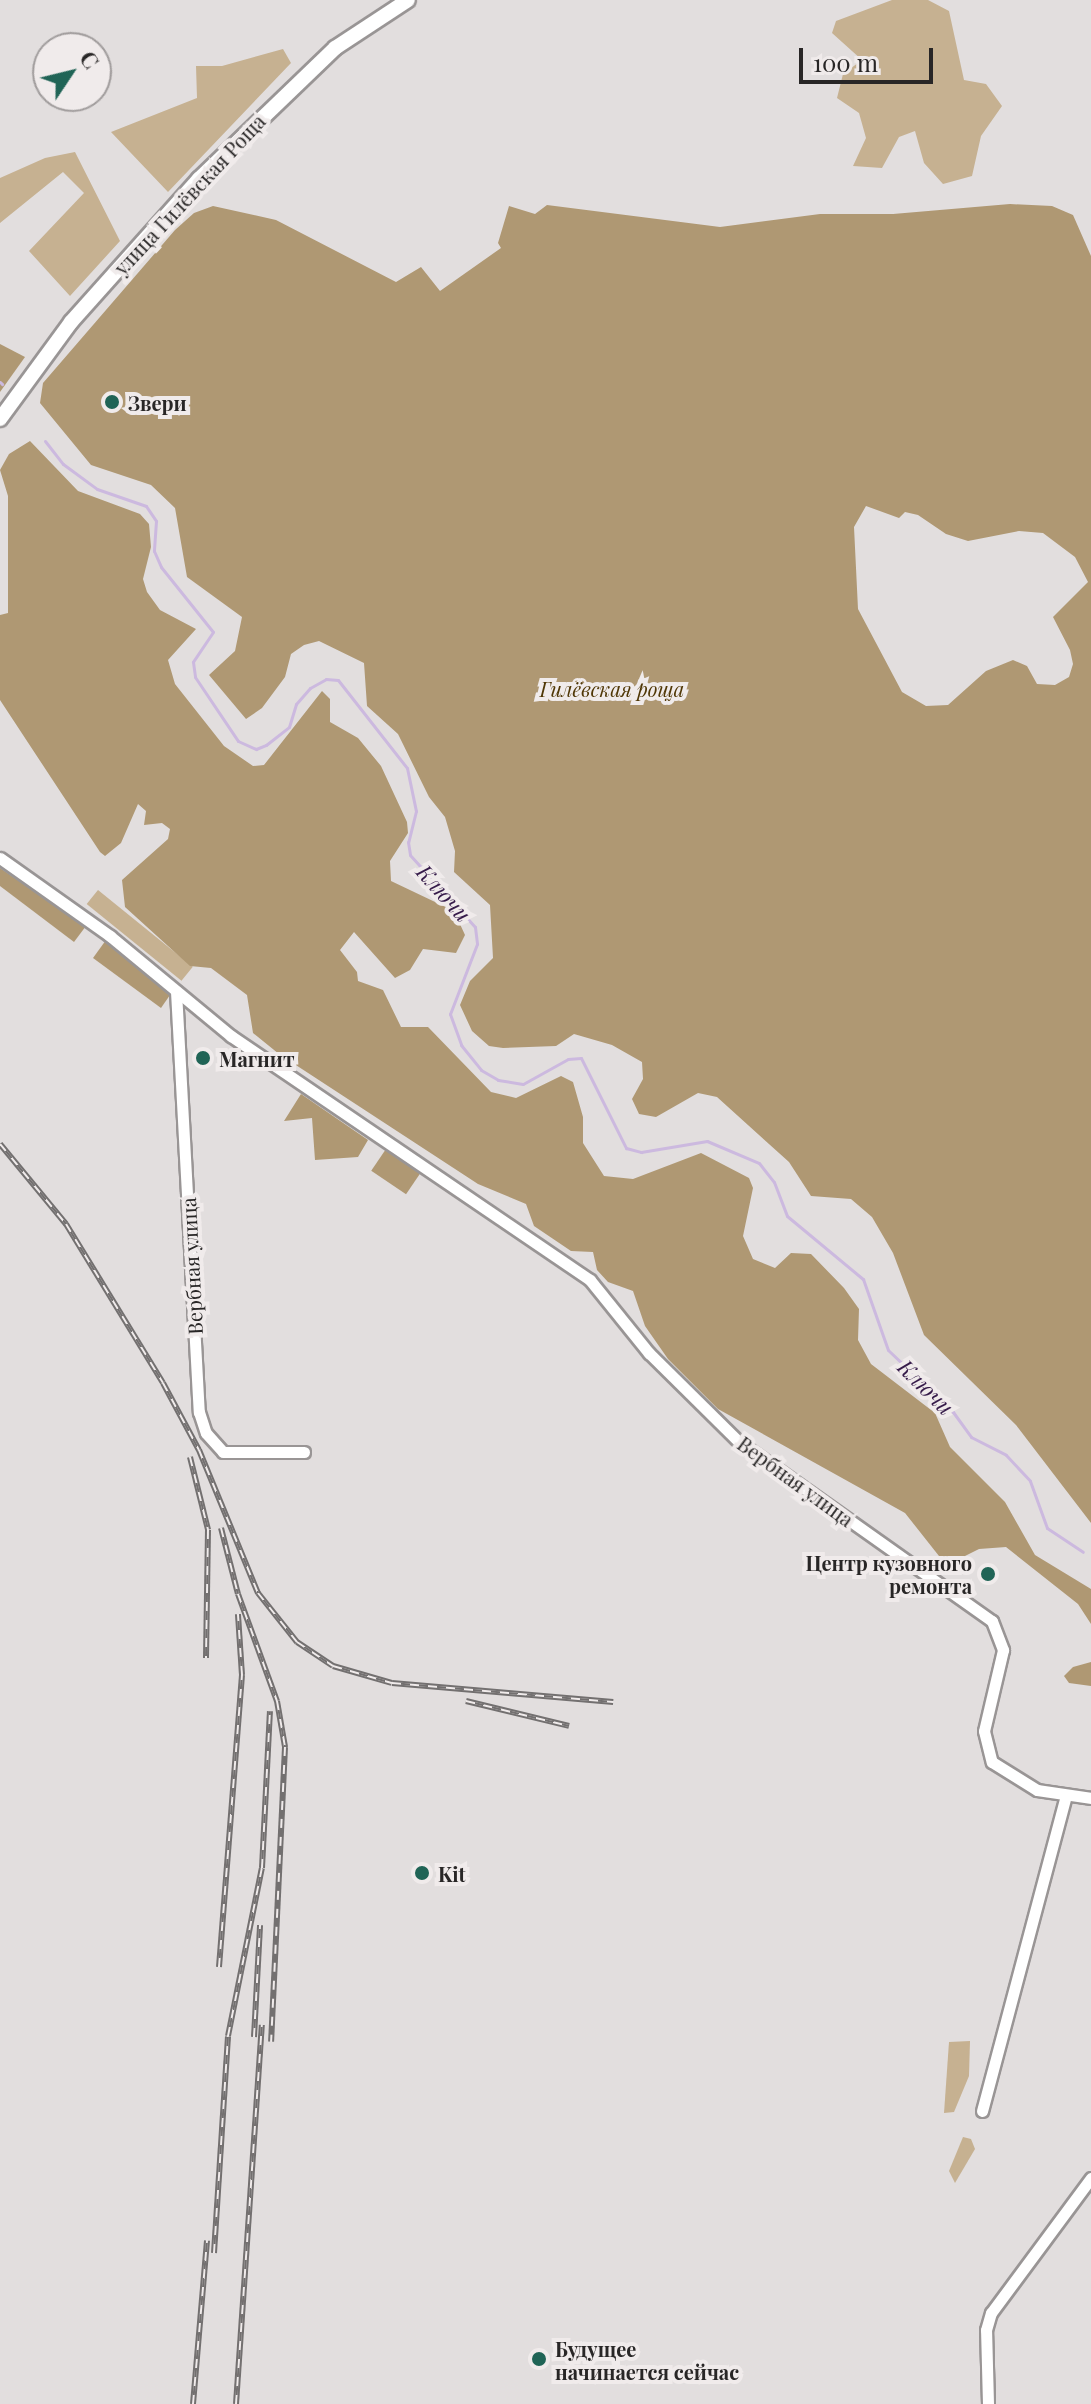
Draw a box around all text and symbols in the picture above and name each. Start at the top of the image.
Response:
north arrow [32,32,112,112]
scale bar [803,32,937,82]
text: С [73,44,107,74]
text: 100 m [813,46,878,78]
street label: улица Гилёвская Роща [108,109,270,279]
place label: Звери [128,390,187,414]
marker: Звери [103,393,121,411]
park label: Гилёвская роща [540,676,684,700]
water label: Ключи [411,859,477,927]
place label: Магнит [219,1046,295,1070]
marker: Магнит [194,1049,212,1067]
street label: Вербная улица [175,1197,207,1335]
water label: Ключи [893,1354,959,1420]
street label: Вербная улица [733,1431,859,1531]
place label: Центр кузовного ремонта [806,1550,972,1597]
marker: Центр кузовного ремонта [979,1565,997,1583]
place label: Kit [438,1861,466,1885]
marker: Kit [413,1864,431,1882]
place label: Будущее начинается сейчас [555,2336,739,2383]
marker: Будущее начинается сейчас [530,2350,548,2368]

